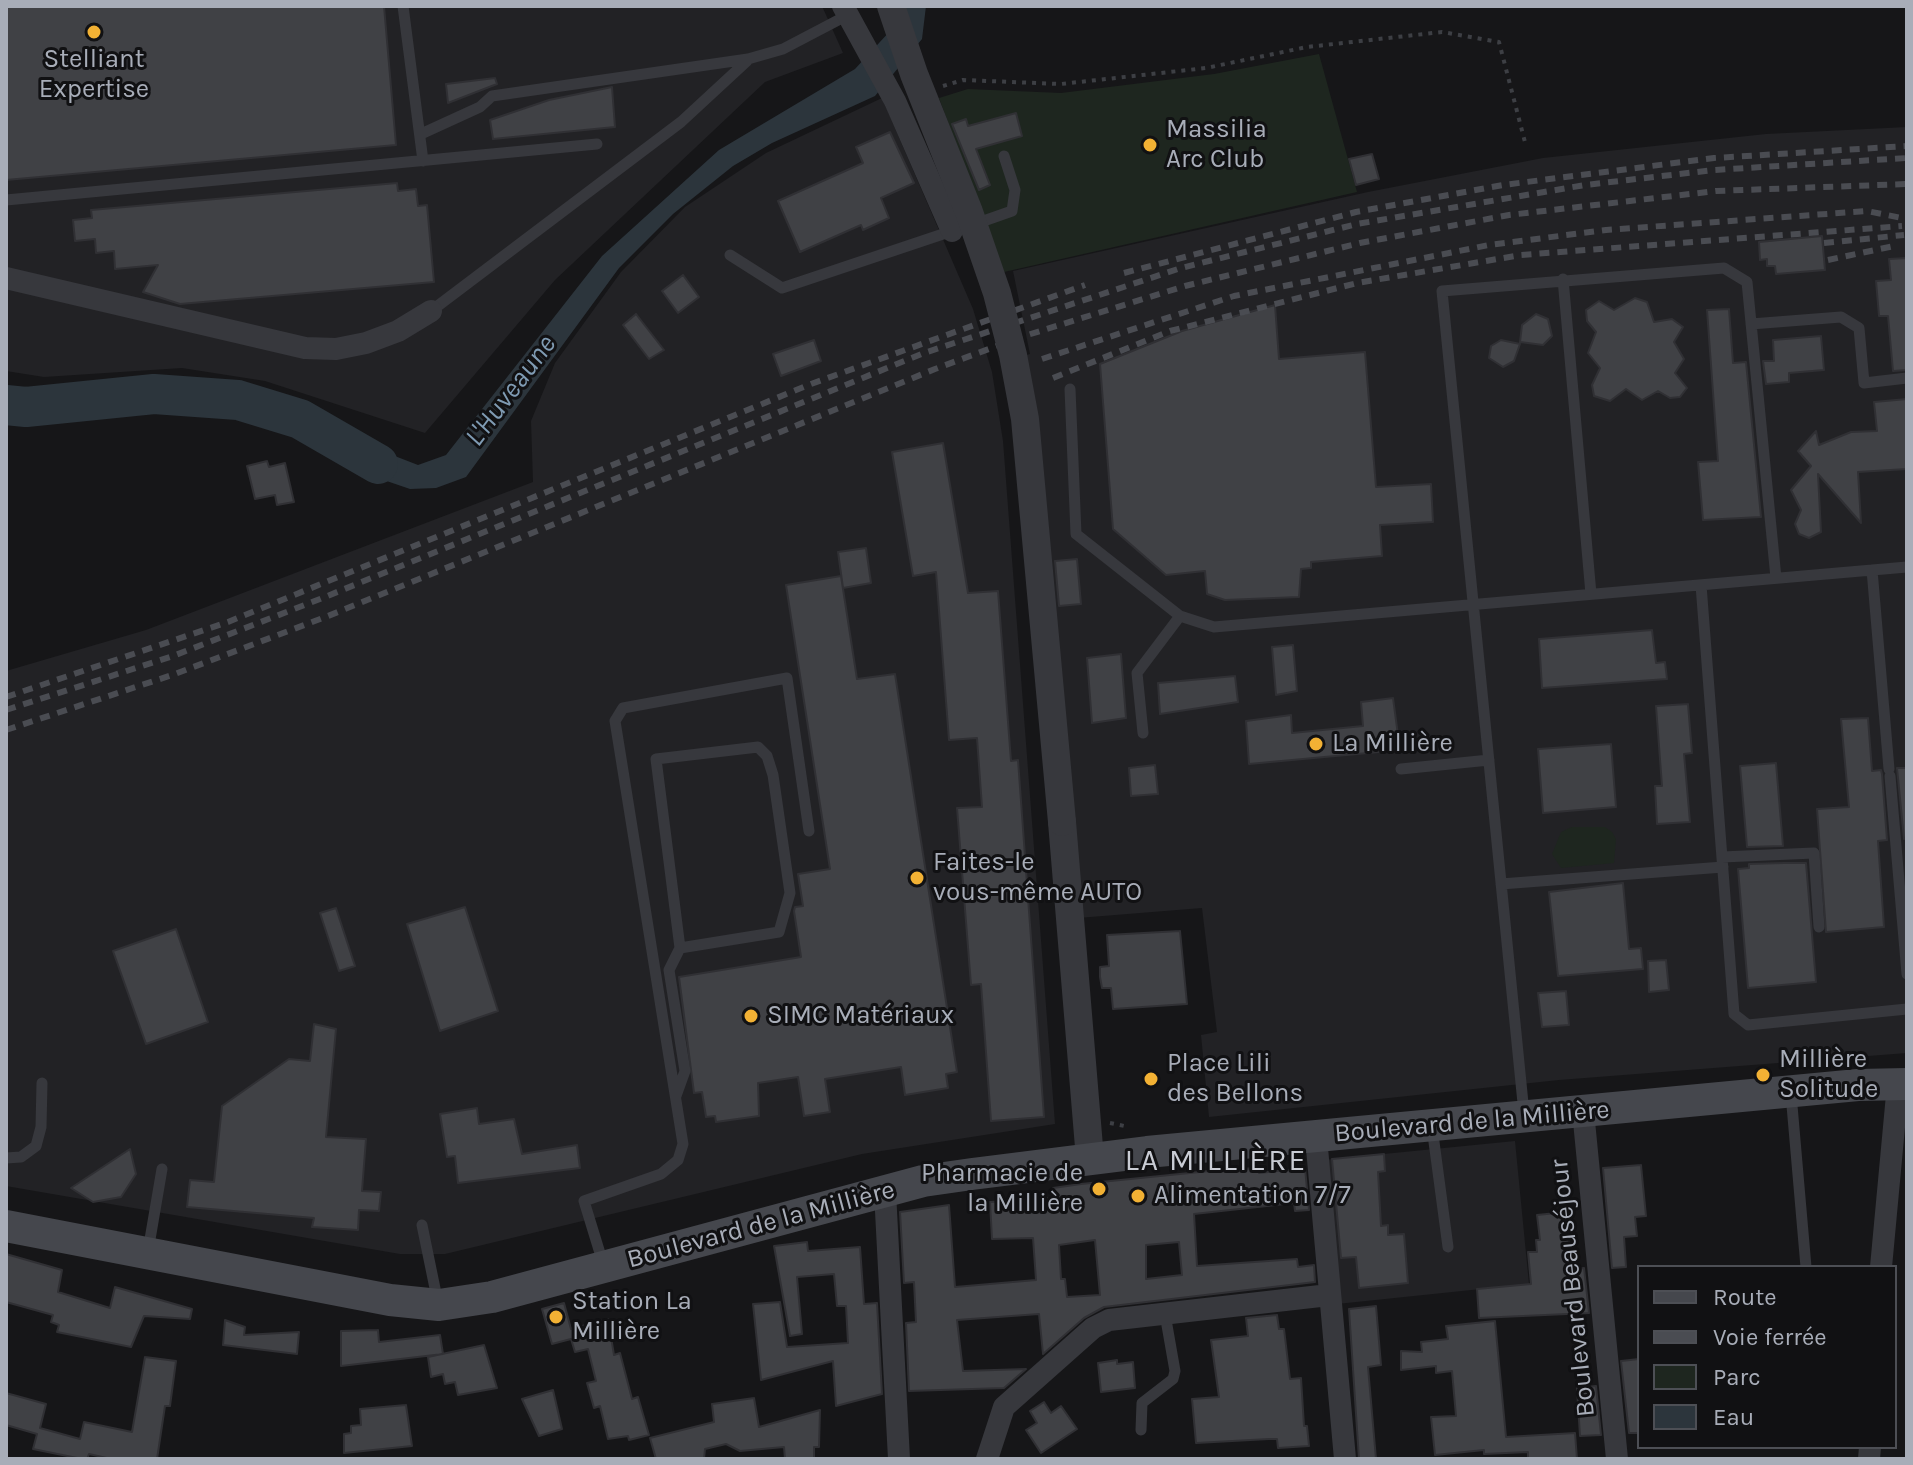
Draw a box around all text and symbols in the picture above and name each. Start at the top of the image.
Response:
marker: Stelliant Expertise [85,23,103,41]
place label: Stelliant Expertise [39,44,149,106]
place label: Massilia Arc Club [1166,114,1267,176]
marker: Massilia Arc Club [1141,136,1159,154]
water label: L'Huveaune [458,329,564,453]
place label: La Millière [1332,728,1453,760]
marker: La Millière [1307,735,1325,753]
place label: Faites-le vous-même AUTO [933,847,1142,908]
marker: Faites-le vous-même AUTO [908,869,926,887]
place label: SIMC Matériaux [767,1000,954,1032]
marker: SIMC Matériaux [742,1007,760,1025]
place label: Millière Solitude [1779,1044,1878,1106]
place label: Place Lili des Bellons [1167,1048,1303,1110]
marker: Millière Solitude [1754,1066,1772,1084]
marker: Place Lili des Bellons [1142,1070,1160,1088]
street label: Boulevard de la Millière [1333,1094,1611,1150]
district label: LA MILLIÈRE [1125,1143,1307,1179]
street label: Boulevard Beauséjour [1544,1157,1602,1419]
place label: Pharmacie de la Millière [921,1158,1083,1220]
street label: Boulevard de la Millière [624,1174,898,1276]
marker: Pharmacie de la Millière [1090,1180,1108,1198]
place label: Alimentation 7/7 [1154,1180,1351,1212]
marker: Alimentation 7/7 [1129,1187,1147,1205]
legend [1637,1265,1897,1449]
text: Route [1713,1283,1777,1311]
place label: Station La Millière [572,1286,692,1348]
marker: Station La Millière [547,1308,565,1326]
text: Voie ferrée [1713,1323,1827,1351]
text: Parc [1713,1363,1761,1391]
text: Eau [1713,1403,1754,1431]

